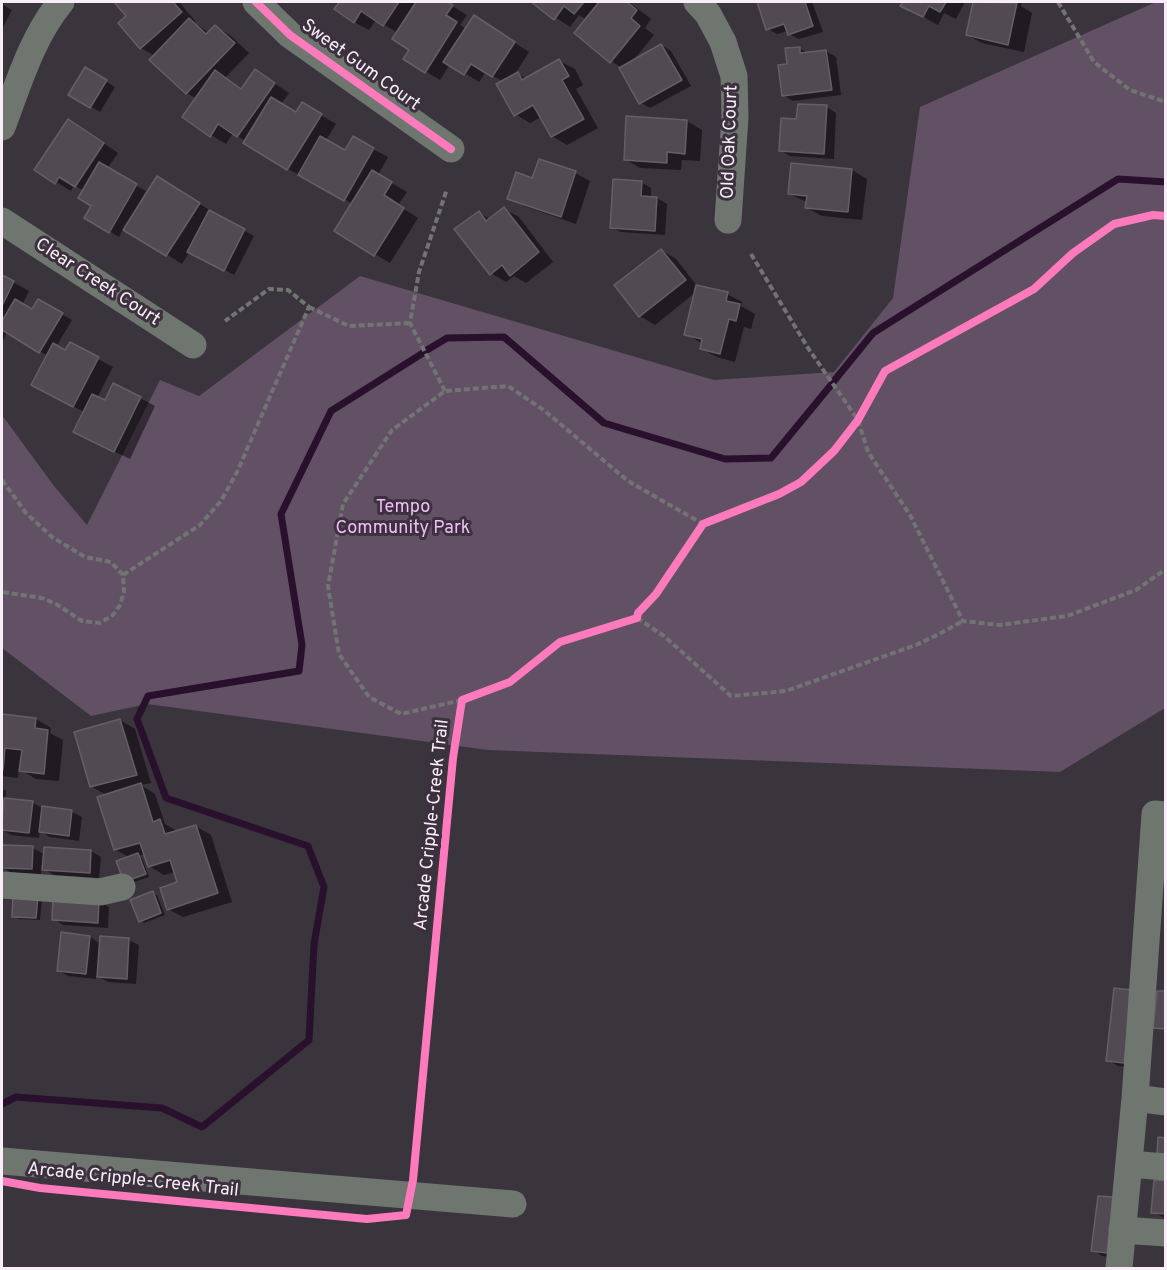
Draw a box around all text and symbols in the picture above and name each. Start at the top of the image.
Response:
street label: Sweet Gum Court [296,16,424,116]
street label: Old Oak Court [718,84,744,200]
street label: Clear Creek Court [30,235,164,331]
park label: Tempo Community Park [336,497,470,540]
street label: Arcade Cripple-Creek Trail [411,718,455,932]
street label: Arcade Cripple-Creek Trail [26,1159,240,1203]

